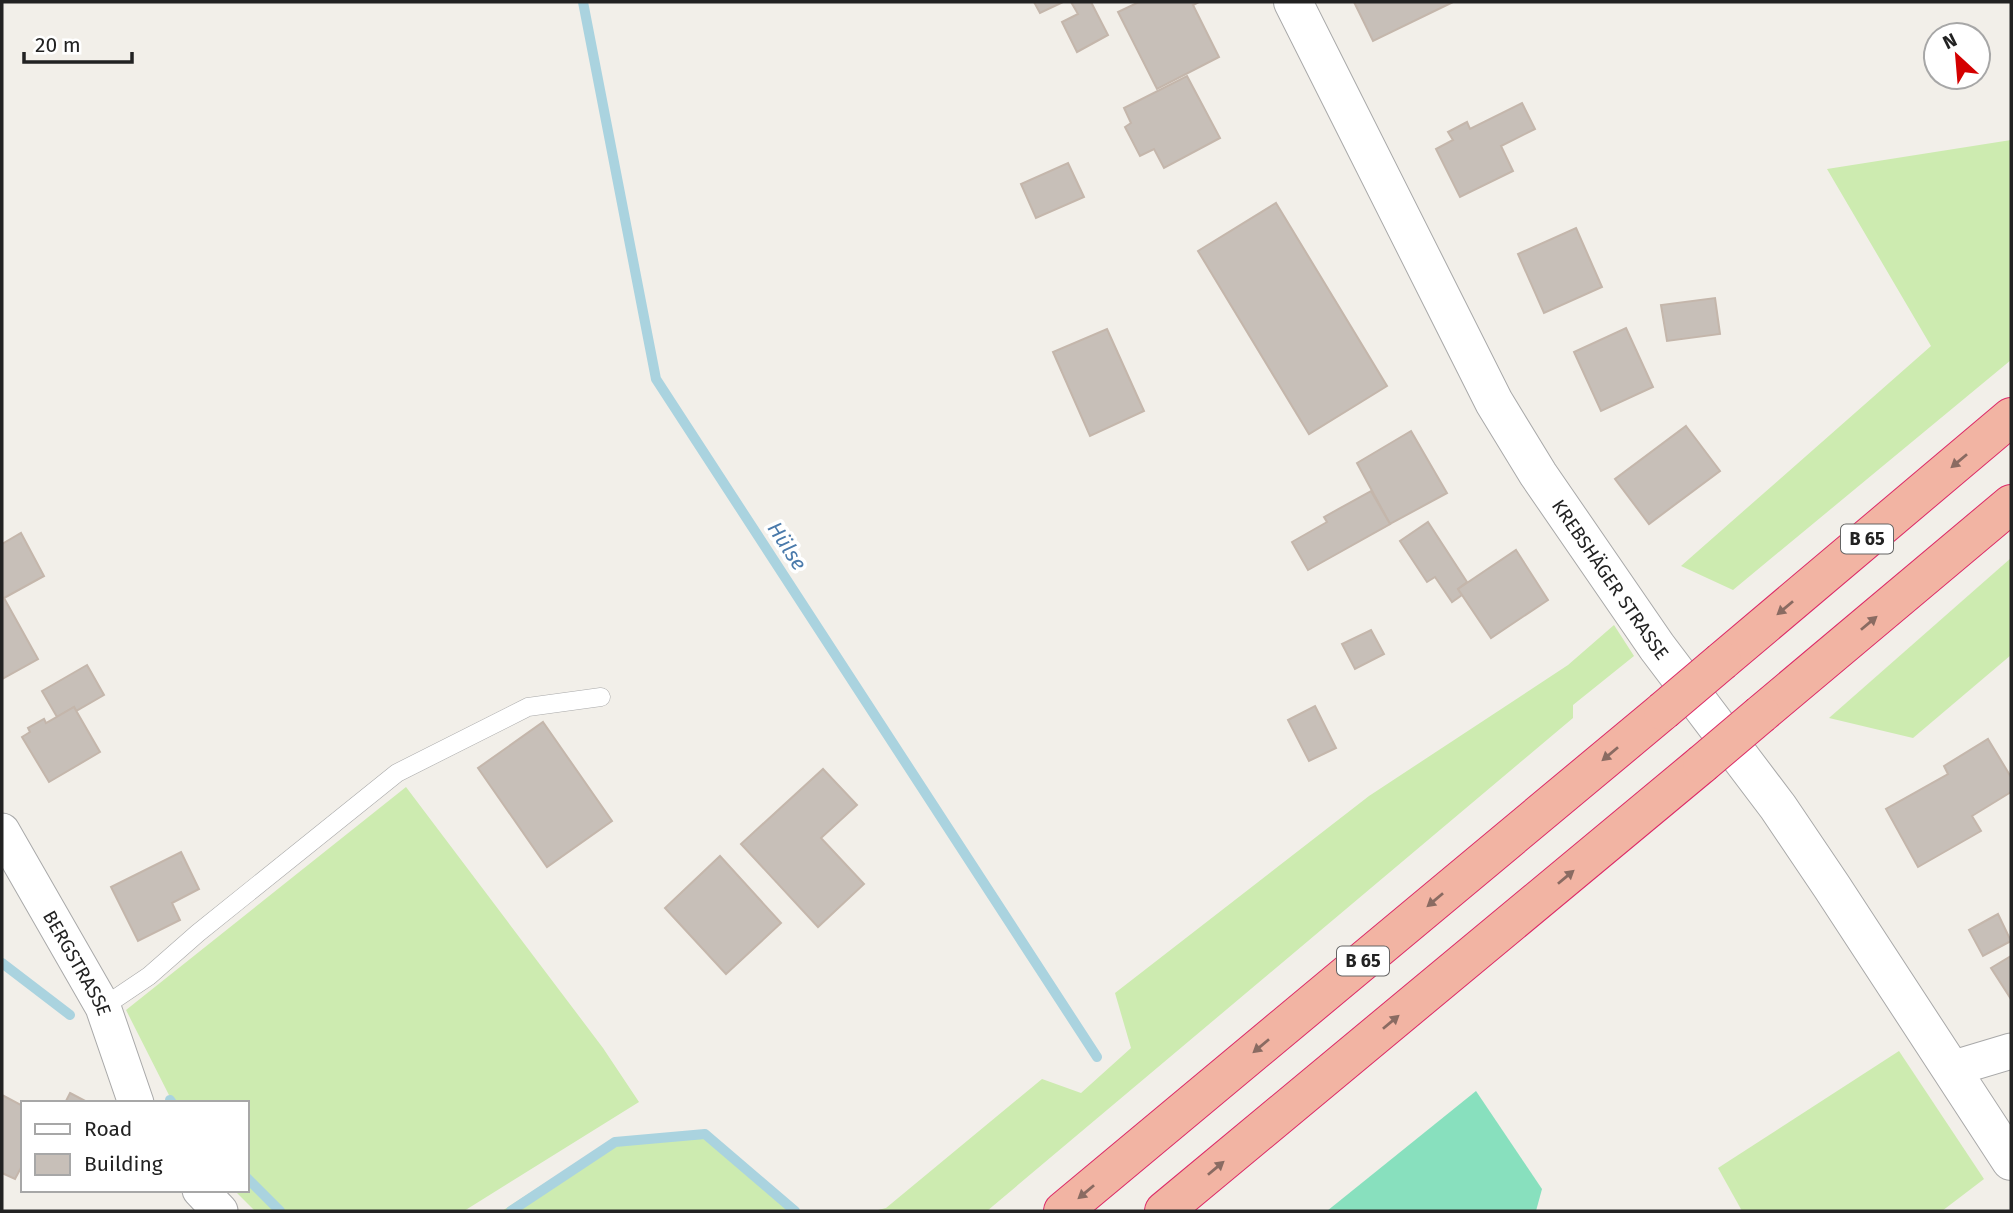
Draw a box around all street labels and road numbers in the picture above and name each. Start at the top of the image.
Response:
street label: KREBSHÄGER STRASSE [1547,495,1674,664]
road number: B 65 [1841,524,1893,554]
street label: BERGSTRASSE [38,906,116,1018]
road number: B 65 [1337,946,1389,976]

